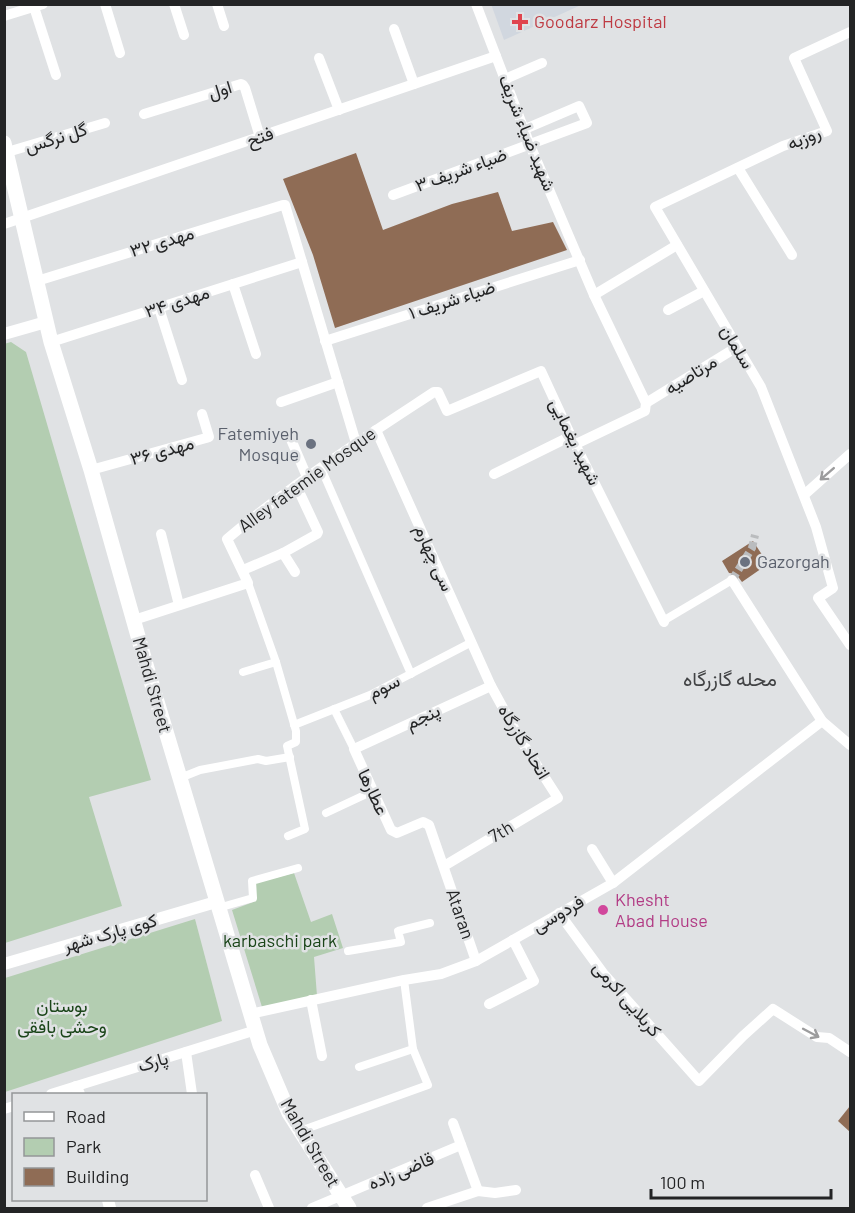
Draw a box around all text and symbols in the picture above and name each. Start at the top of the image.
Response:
place label: Goodarz Hospital [534,10,667,32]
marker: Goodarz Hospital [511,13,529,31]
street label: شهید ضیاء شریف [494,71,561,194]
street label: اول [205,75,235,104]
street label: گل نرگس [22,117,90,158]
street label: روزبه [784,120,824,155]
street label: فتح [243,121,277,153]
street label: ضیاء شریف ۳ [412,142,510,197]
street label: مهدی ۳۲ [127,221,197,262]
street label: ضیاء شریف ۱ [406,275,498,324]
street label: مهدی ۳۴ [142,280,212,323]
street label: سلمان [716,321,759,372]
street label: مرتاصیه [661,350,721,399]
street label: شهید یغمایی [545,395,606,489]
place label: Fatemiyeh Mosque [218,422,299,465]
street label: Alley fatemie Mosque [233,422,380,537]
street label: مهدی ۳۶ [127,431,196,470]
marker: Fatemiyeh Mosque [304,437,318,451]
one-way arrow [820,467,835,481]
street label: سی چهارم [409,521,459,595]
place label: Gazorgah [757,550,830,572]
marker: Gazorgah [738,555,752,569]
street label: Mahdi Street [129,634,177,735]
district label: محله گازرگاه [683,666,777,692]
street label: سوم [364,669,404,705]
street label: پنجم [402,699,444,735]
street label: اتحاد گازرگاه [493,700,556,783]
street label: عطارها [353,765,394,818]
street label: 7th [484,815,517,847]
street label: Ataran [442,886,480,942]
place label: Khesht Abad House [615,888,708,931]
street label: فردوسی [528,890,588,938]
marker: Khesht Abad House [596,903,610,917]
street label: کوی پارک شهر [59,908,160,958]
park label: karbaschi park [223,929,337,951]
street label: کربلایی اکرمی [588,956,667,1041]
park label: بوستان وحشی بافقی [17,994,107,1038]
one-way arrow [802,1027,819,1039]
street label: پارک [135,1046,171,1078]
legend [12,1093,207,1201]
street label: Mahdi Street [277,1094,345,1191]
text: Road [66,1105,106,1127]
text: Park [66,1135,101,1157]
street label: قاضی زاده [364,1146,437,1195]
scale bar [651,1162,831,1200]
text: Building [66,1165,129,1187]
text: 100 m [660,1171,705,1193]

